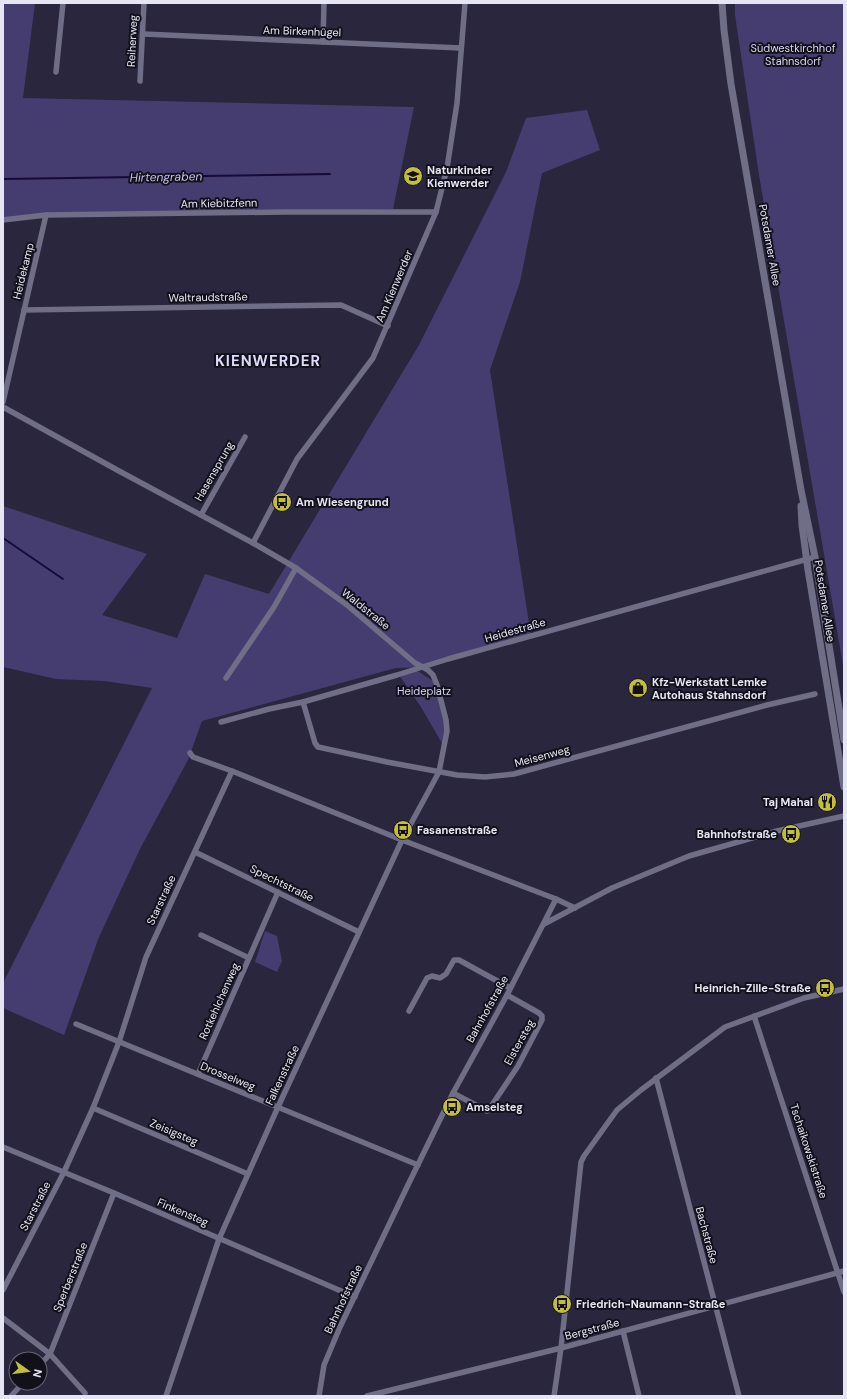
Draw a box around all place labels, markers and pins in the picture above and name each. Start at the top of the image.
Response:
place label: Naturkinder Kienwerder [427,163,492,190]
school or university icon: Naturkinder Kienwerder [402,165,424,187]
bus stop icon: Am Wiesengrund [271,491,293,513]
place label: Am Wiesengrund [296,495,389,509]
place label: Kfz-Werkstatt Lemke Autohaus Stahnsdorf [652,675,767,702]
shop icon: Kfz-Werkstatt Lemke Autohaus Stahnsdorf [627,677,649,699]
restaurant icon: Taj Mahal [816,791,838,813]
place label: Taj Mahal [763,795,813,809]
bus stop icon: Fasanenstraße [392,819,414,841]
place label: Fasanenstraße [417,823,498,837]
bus stop icon: Bahnhofstraße [780,823,802,845]
place label: Bahnhofstraße [697,827,777,841]
bus stop icon: Heinrich-Zille-Straße [814,977,836,999]
place label: Heinrich-Zille-Straße [694,981,811,995]
bus stop icon: Amselsteg [441,1096,463,1118]
place label: Amselsteg [466,1100,523,1114]
bus stop icon: Friedrich-Naumann-Straße [551,1293,573,1315]
place label: Friedrich-Naumann-Straße [576,1297,726,1311]

